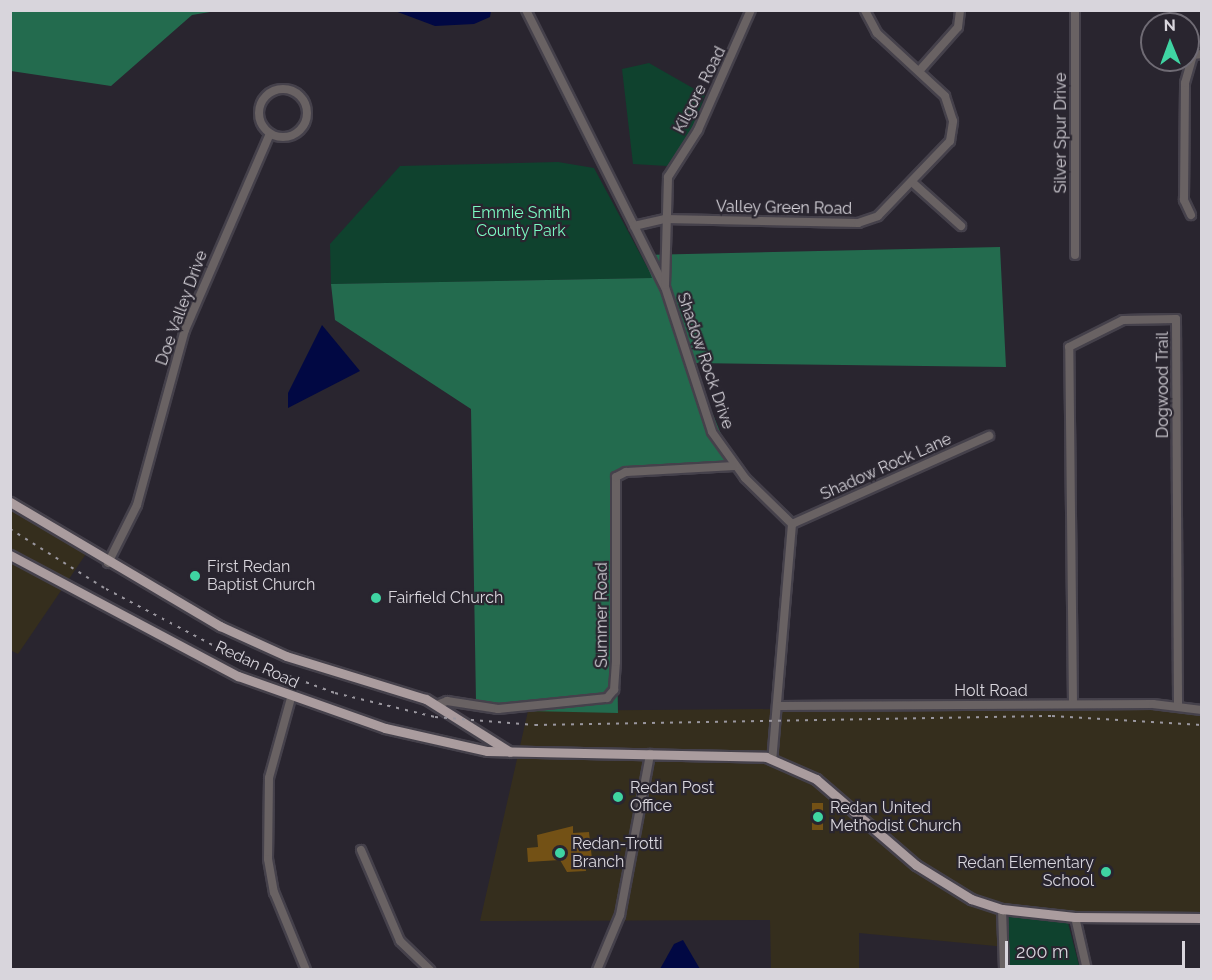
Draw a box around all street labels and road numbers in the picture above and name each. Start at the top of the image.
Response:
street label: Kilgore Road [670,43,730,137]
street label: Silver Spur Drive [1051,72,1071,194]
street label: Valley Green Road [715,197,853,219]
street label: Doe Valley Drive [152,247,212,369]
street label: Shadow Rock Drive [673,290,737,432]
street label: Dogwood Trail [1153,331,1173,439]
street label: Shadow Rock Lane [817,429,955,505]
street label: Summer Road [592,562,612,668]
street label: Redan Road [212,637,302,693]
street label: Holt Road [954,681,1028,701]

